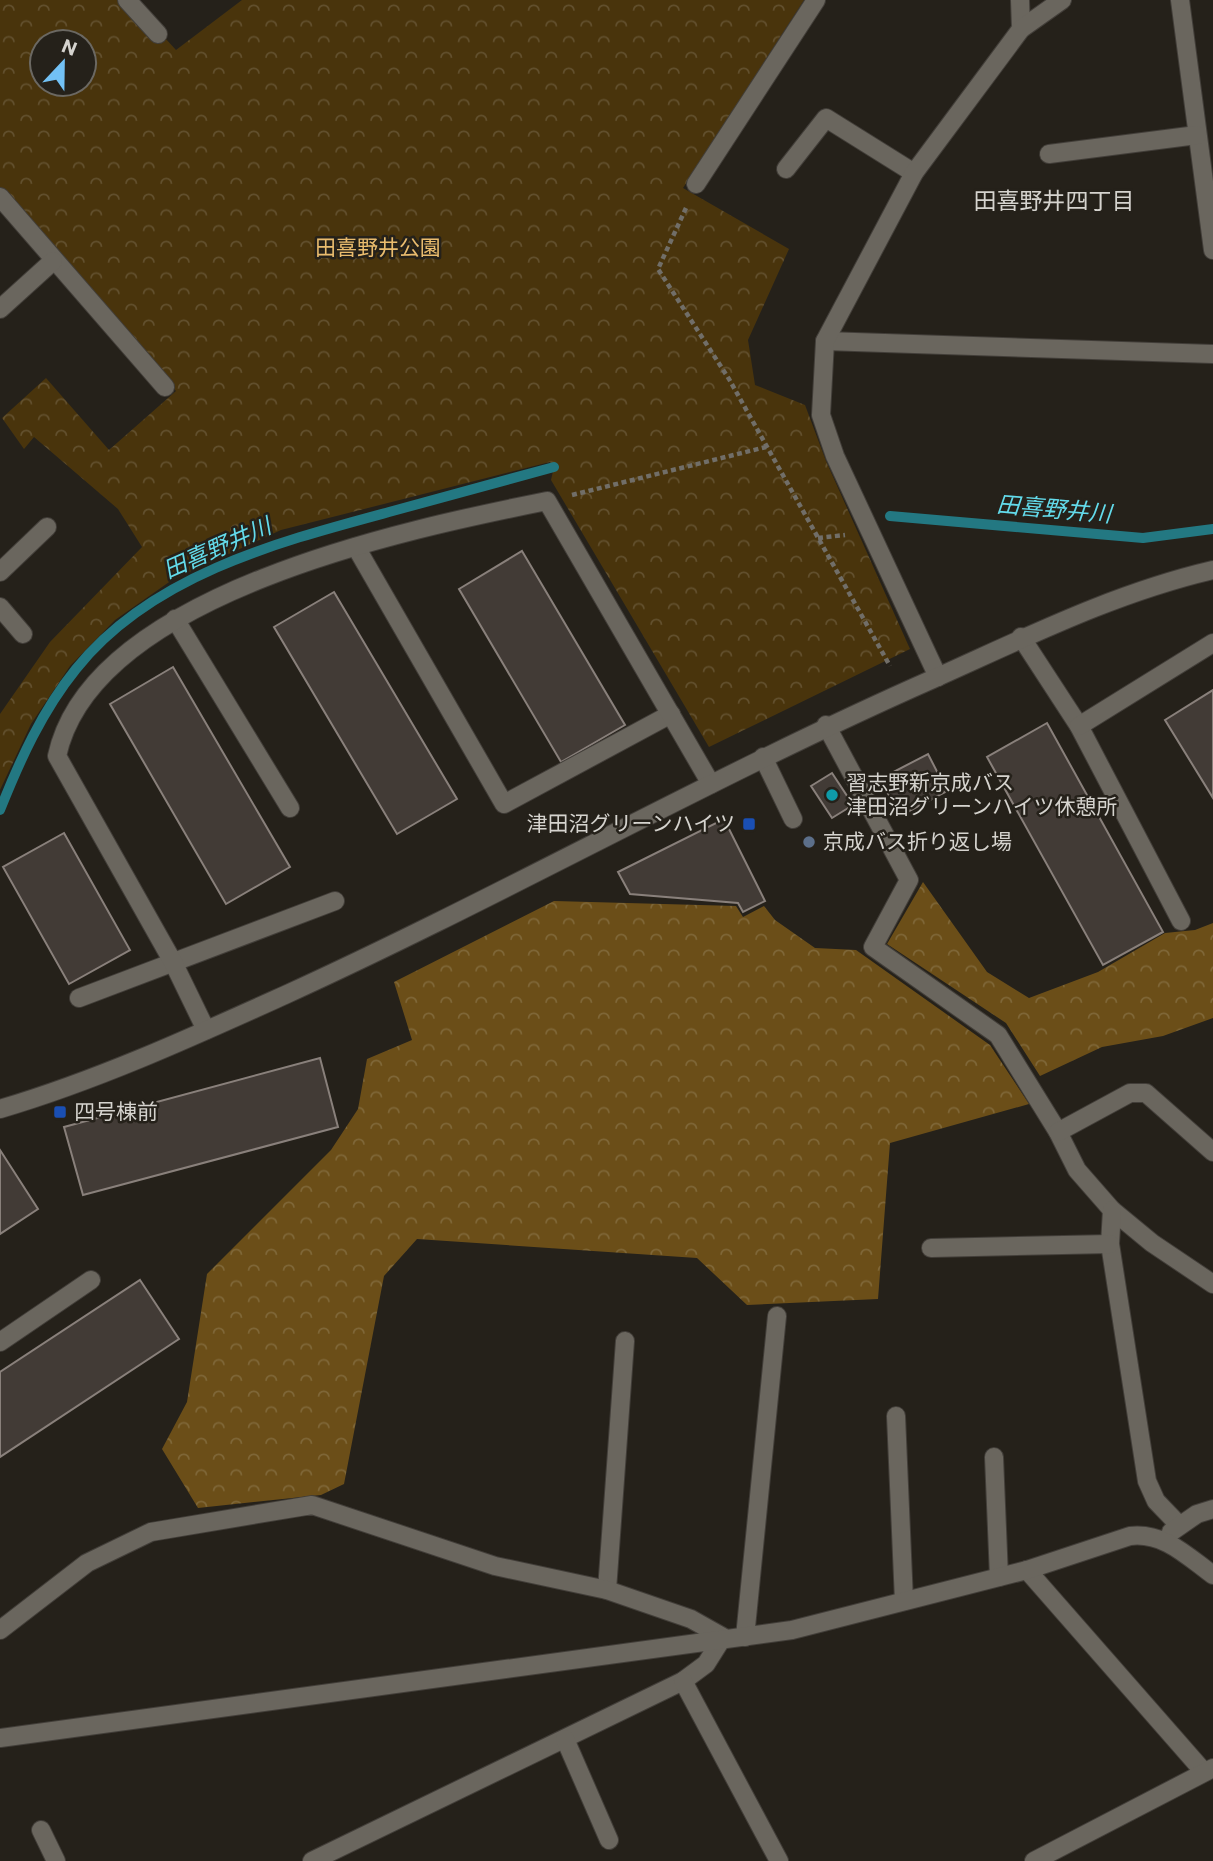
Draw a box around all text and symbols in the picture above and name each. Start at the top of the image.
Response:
north arrow [28,28,98,98]
text: N [59,33,80,60]
district label: 田喜野井四丁目 [974,186,1135,214]
park label: 田喜野井公園 [315,234,441,259]
water label: 田喜野井川 [996,489,1116,527]
water label: 田喜野井川 [158,510,278,583]
place label: 習志野新京成バス 津田沼グリーンハイツ休憩所 [846,769,1118,818]
marker: 習志野新京成バス 津田沼グリーンハイツ休憩所 [824,787,840,803]
place label: 津田沼グリーンハイツ [526,810,735,835]
marker: 津田沼グリーンハイツ [741,816,757,832]
place label: 京成バス折り返し場 [823,828,1012,853]
marker: 京成バス折り返し場 [801,834,817,850]
place label: 四号棟前 [74,1098,158,1123]
marker: 四号棟前 [52,1104,68,1120]

